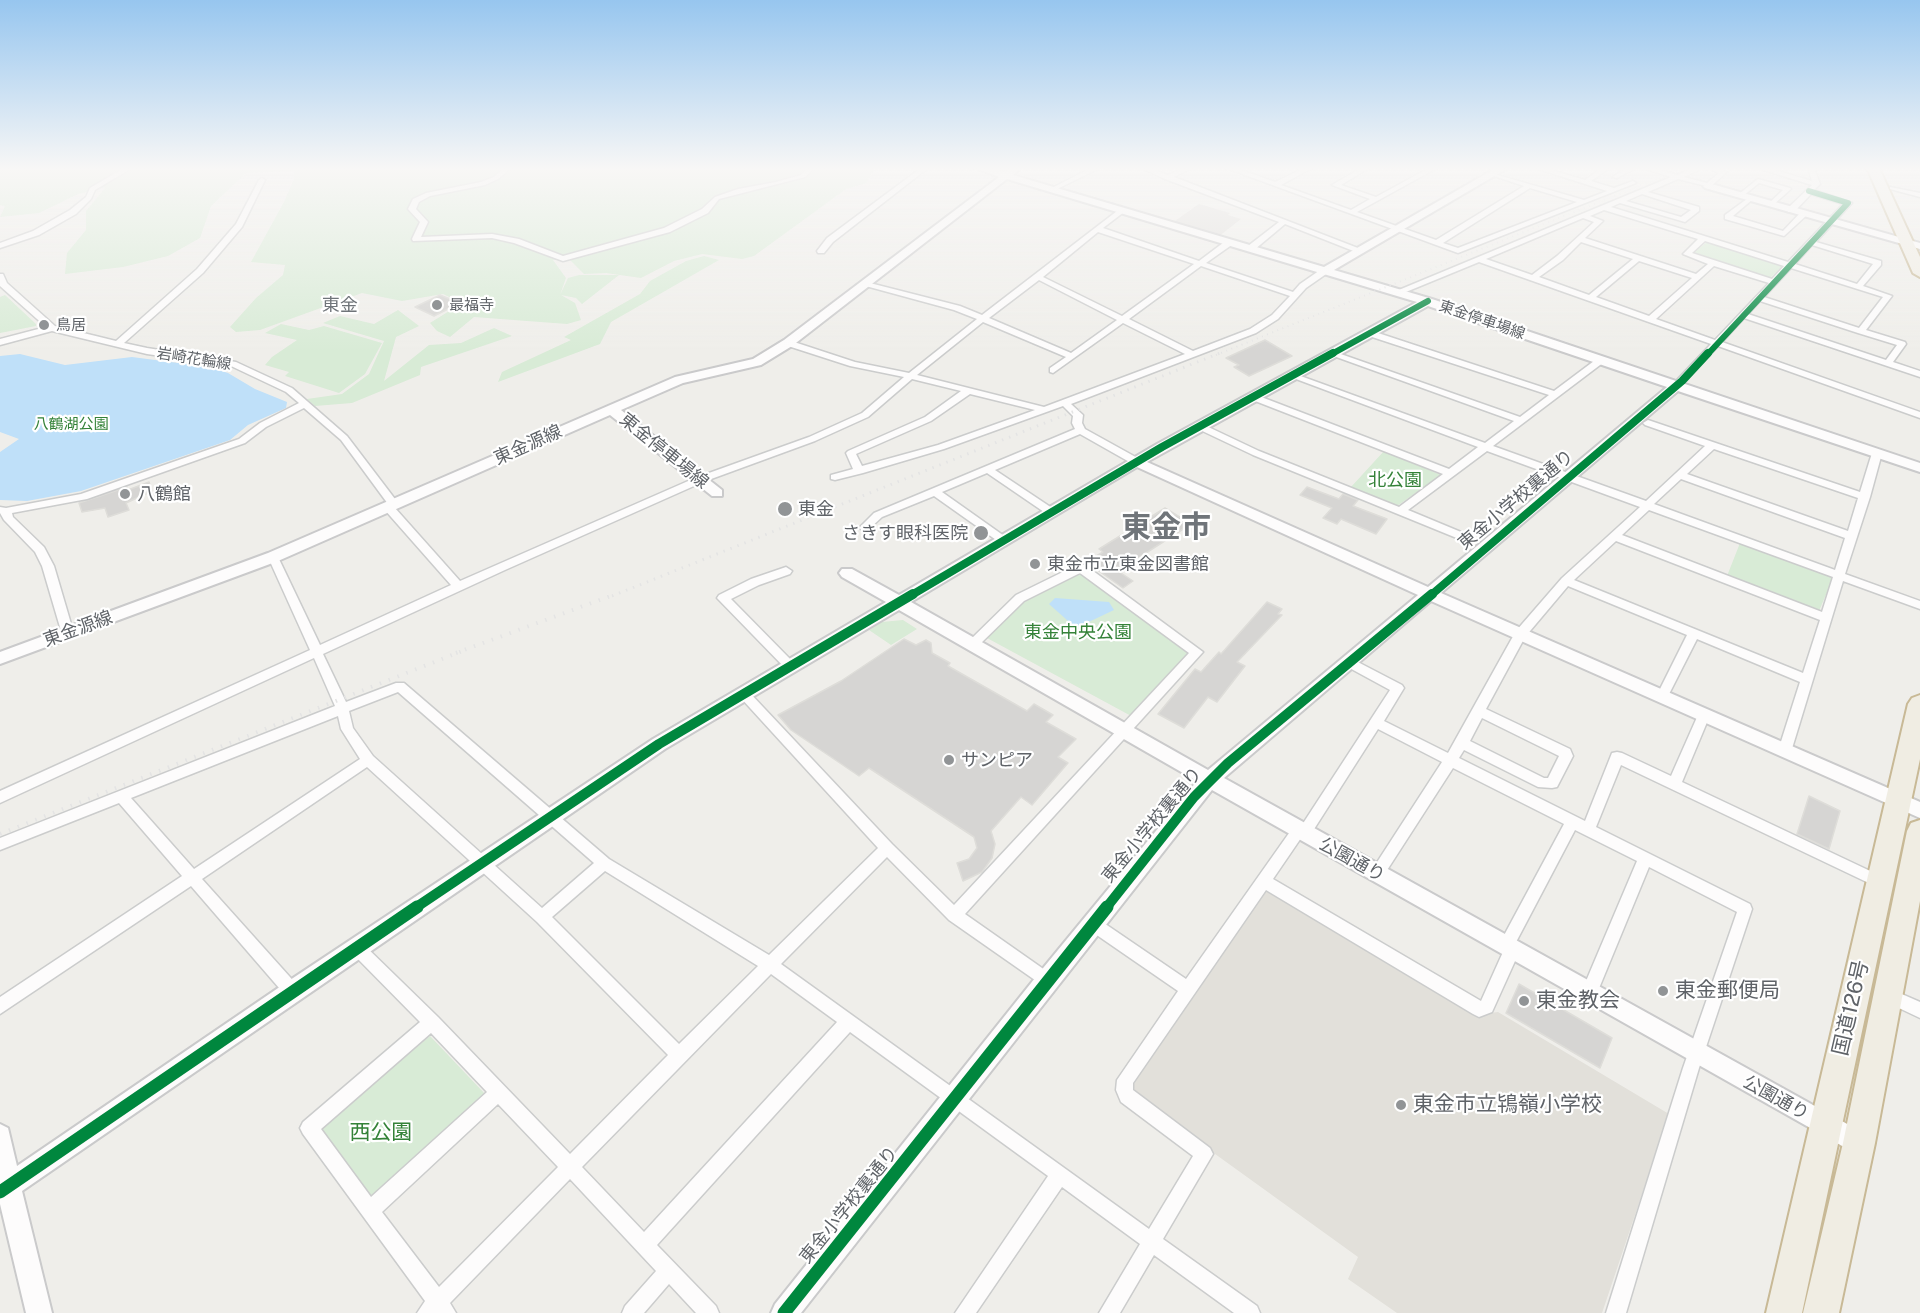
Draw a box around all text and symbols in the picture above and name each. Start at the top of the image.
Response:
district label: 東金 [322,294,358,316]
place label: 最福寺 [449,296,494,314]
street label: 東金停車場線 [1437,297,1527,343]
marker: 最福寺 [430,298,444,312]
place label: 鳥居 [56,316,86,334]
marker: 鳥居 [37,318,51,332]
street label: 岩崎花輪線 [156,344,232,374]
street label: 東金停車場線 [615,409,713,493]
park label: 八鶴湖公園 [34,415,108,433]
street label: 東金源線 [491,420,565,470]
street label: 東金小学校裏通り [1454,445,1578,555]
park label: 北公園 [1368,469,1422,491]
place label: 八鶴館 [137,483,191,505]
marker: 八鶴館 [118,487,132,501]
place label: 東金 [798,498,834,520]
marker: 東金 [776,500,794,518]
district label: 東金市 [1121,510,1211,546]
place label: さきす眼科医院 [842,522,968,544]
marker: さきす眼科医院 [972,524,990,542]
place label: 東金市立東金図書館 [1047,553,1209,575]
marker: 東金市立東金図書館 [1028,557,1042,571]
street label: 東金源線 [40,607,116,651]
park label: 東金中央公園 [1024,621,1132,643]
place label: サンピア [961,749,1033,771]
marker: サンピア [942,753,956,767]
street label: 東金小学校裏通り [1097,763,1207,887]
street label: 公園通り [1315,833,1389,887]
street label: 国道126号 [1828,958,1874,1058]
place label: 東金郵便局 [1675,978,1780,1004]
marker: 東金郵便局 [1656,984,1670,998]
place label: 東金教会 [1536,988,1620,1014]
marker: 東金教会 [1517,994,1531,1008]
street label: 公園通り [1739,1071,1813,1125]
place label: 東金市立鴇嶺小学校 [1413,1092,1602,1118]
marker: 東金市立鴇嶺小学校 [1394,1098,1408,1112]
park label: 西公園 [350,1120,412,1146]
street label: 東金小学校裏通り [795,1142,903,1268]

